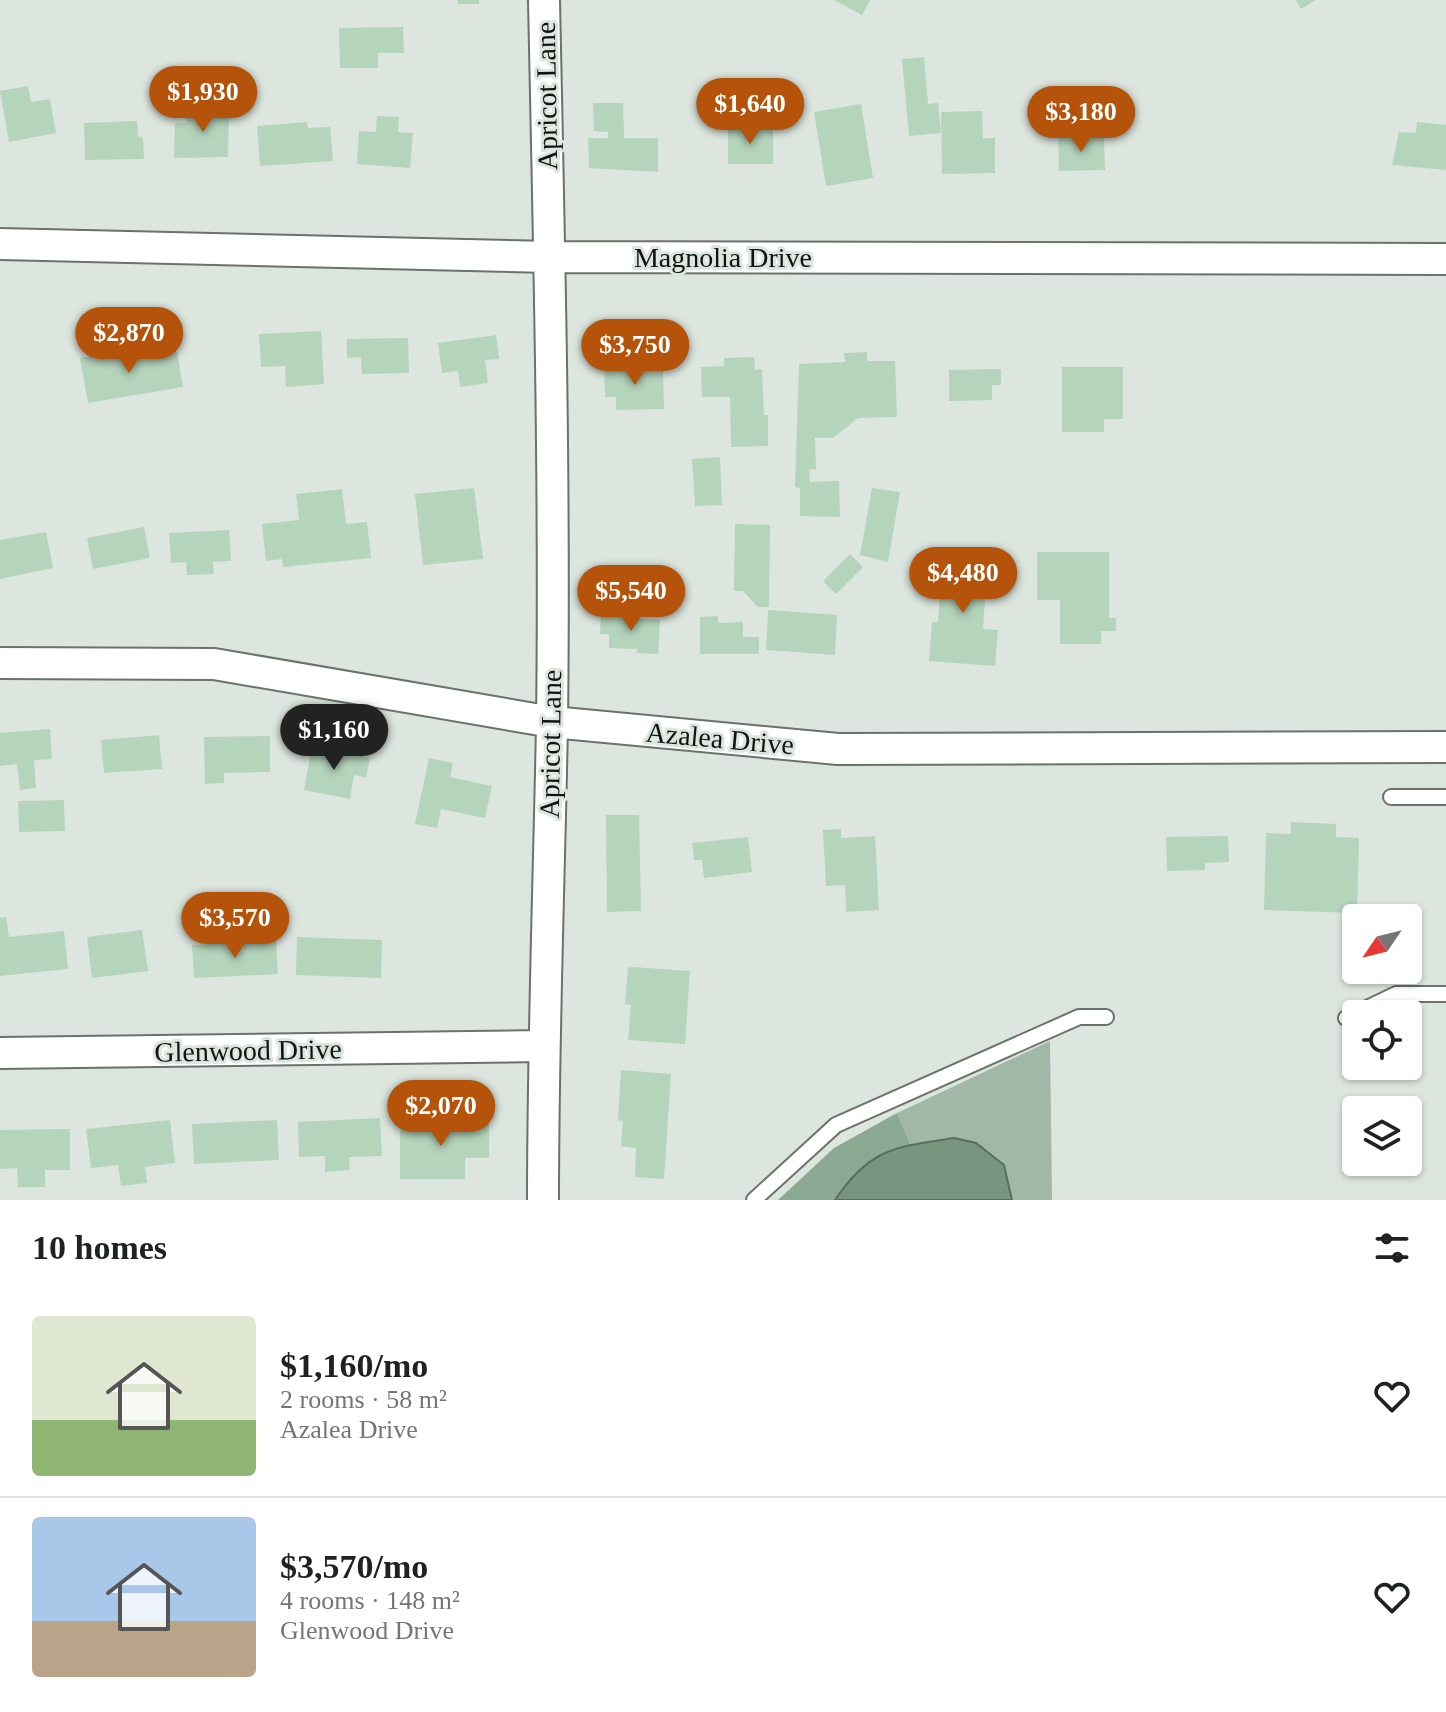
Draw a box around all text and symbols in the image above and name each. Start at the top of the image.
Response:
street label: Apricot Lane [530,21,563,171]
pin: $1,930 [138,66,268,134]
text: $1,930 [167,77,239,106]
pin: $1,640 [685,78,815,146]
pin: $3,180 [1016,86,1146,154]
text: $1,640 [714,89,786,118]
text: $3,180 [1045,97,1117,126]
street label: Magnolia Drive [634,242,812,273]
pin: $2,870 [64,307,194,375]
text: $2,870 [93,318,165,347]
pin: $3,750 [570,319,700,387]
text: $3,750 [599,330,671,359]
pin: $4,480 [898,547,1028,615]
text: $4,480 [927,558,999,587]
pin: $5,540 [566,565,696,633]
text: $5,540 [595,576,667,605]
street label: Apricot Lane [534,669,567,819]
pin: $1,160 [269,704,399,772]
text: $1,160 [298,715,370,744]
street label: Azalea Drive [645,717,795,760]
pin: $3,570 [170,892,300,960]
text: $3,570 [199,903,271,932]
north arrow [1342,904,1422,984]
map controls [1342,904,1422,1176]
button: locate [1342,1000,1422,1080]
street label: Glenwood Drive [154,1033,342,1068]
pin: $2,070 [376,1080,506,1148]
text: $2,070 [405,1091,477,1120]
button: layers [1342,1096,1422,1176]
icon: filters [1370,1226,1414,1270]
text: 10 homes [32,1229,167,1266]
text: $1,160/mo [280,1347,428,1384]
icon: home [96,1348,192,1444]
icon: heart [1370,1374,1414,1418]
text: 2 rooms · 58 m² [280,1385,447,1414]
text: Azalea Drive [280,1415,418,1444]
text: $3,570/mo [280,1548,428,1585]
icon: home [96,1549,192,1645]
icon: heart [1370,1575,1414,1619]
text: 4 rooms · 148 m² [280,1586,460,1615]
text: Glenwood Drive [280,1616,454,1645]

